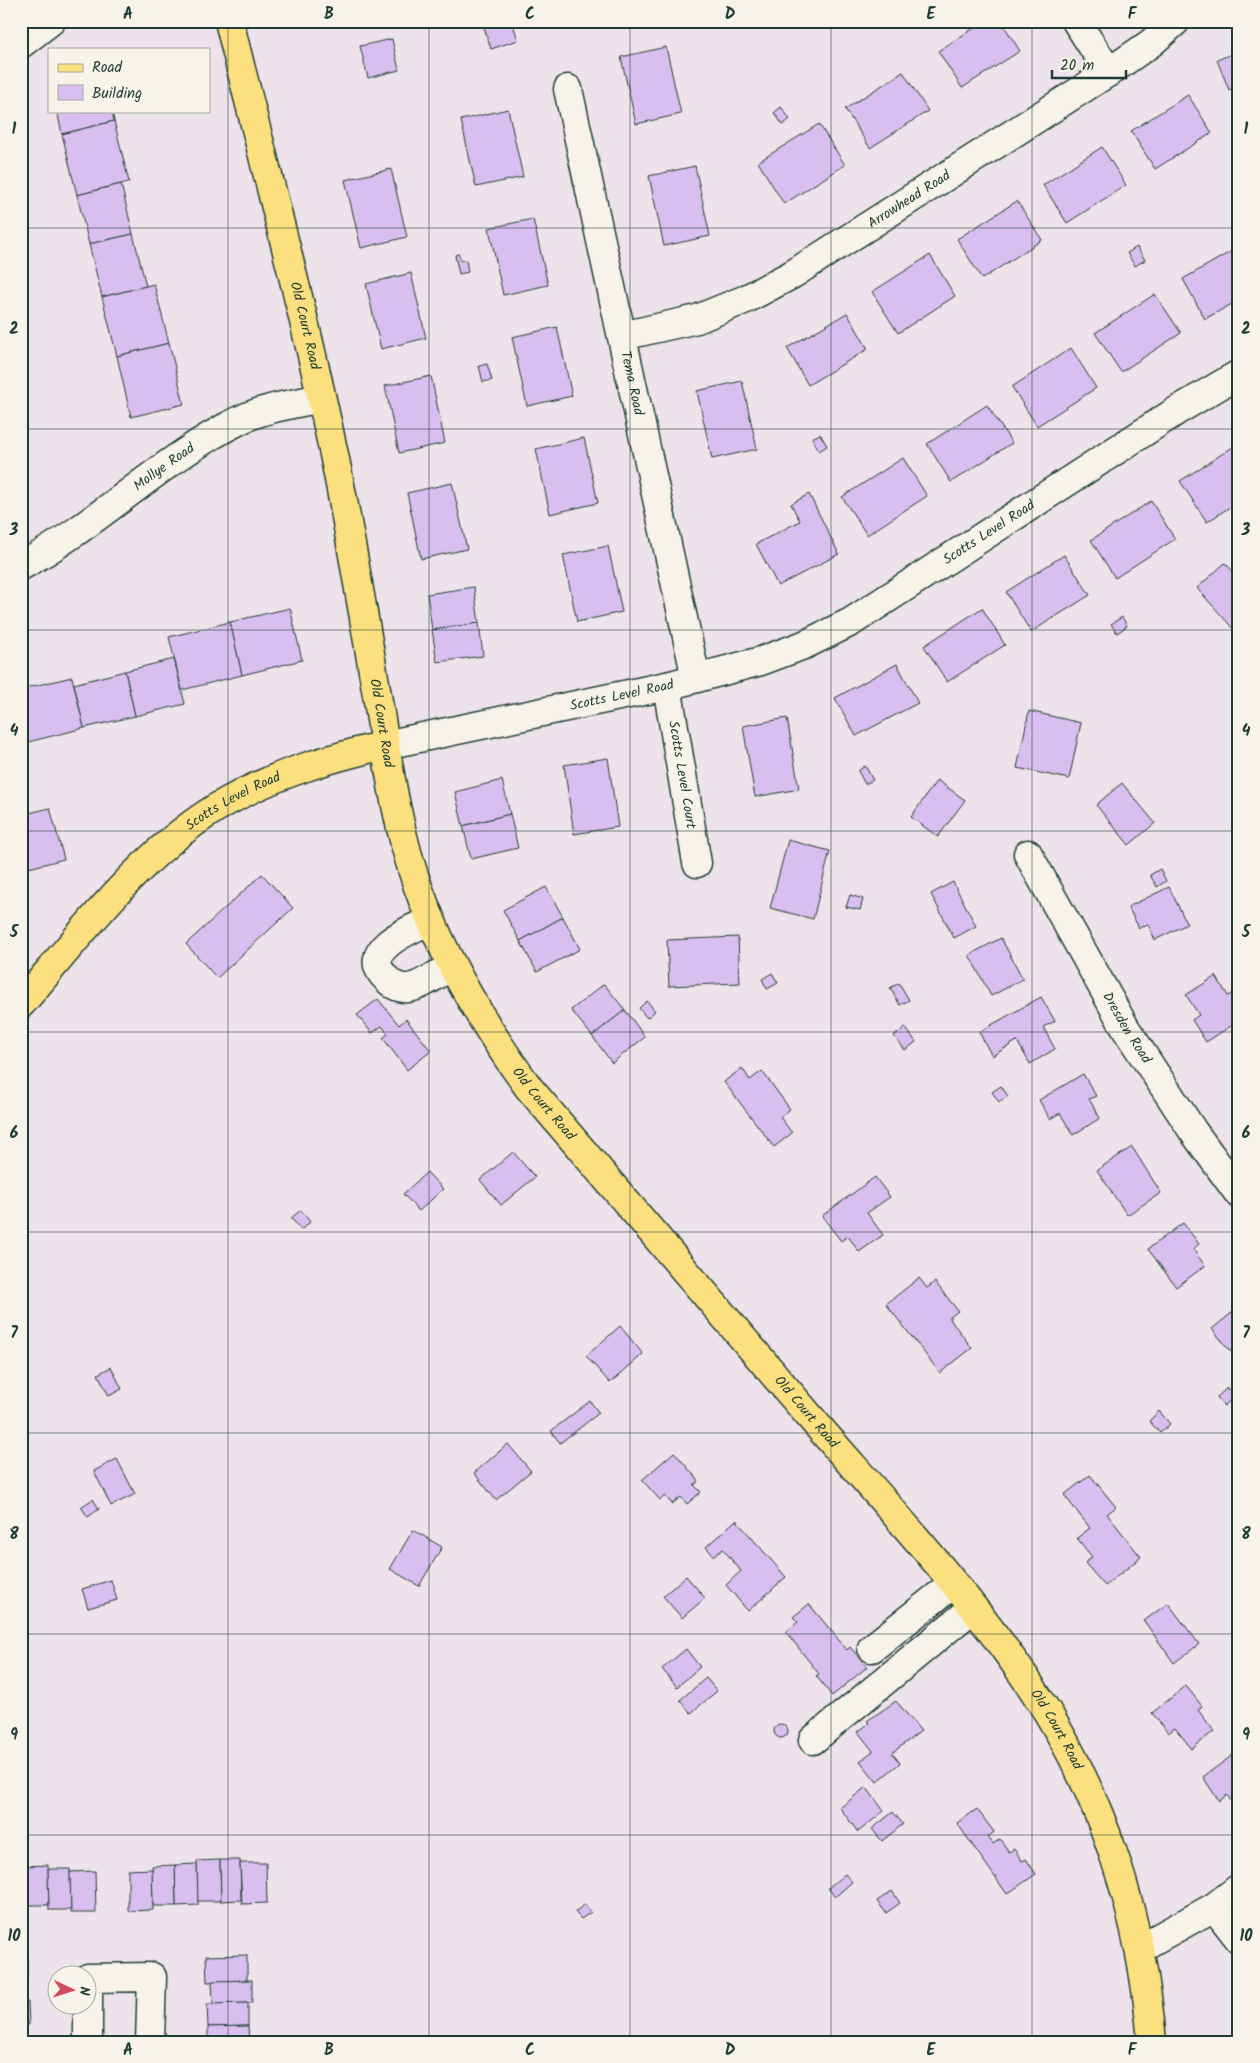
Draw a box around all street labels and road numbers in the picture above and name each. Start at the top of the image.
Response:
street label: Arrowhead Road [863,164,956,234]
street label: Old Court Road [284,279,326,373]
street label: Tema Road [614,349,650,418]
street label: Mollye Road [129,437,200,497]
street label: Scotts Level Road [939,494,1040,571]
street label: Scotts Level Road [568,673,677,717]
street label: Old Court Road [363,677,400,770]
street label: Scotts Level Court [662,719,702,831]
street label: Scotts Level Road [181,766,285,836]
street label: Dresden Road [1096,988,1158,1069]
street label: Old Court Road [506,1063,581,1146]
street label: Old Court Road [769,1371,845,1454]
street label: Old Court Road [1025,1685,1089,1775]

